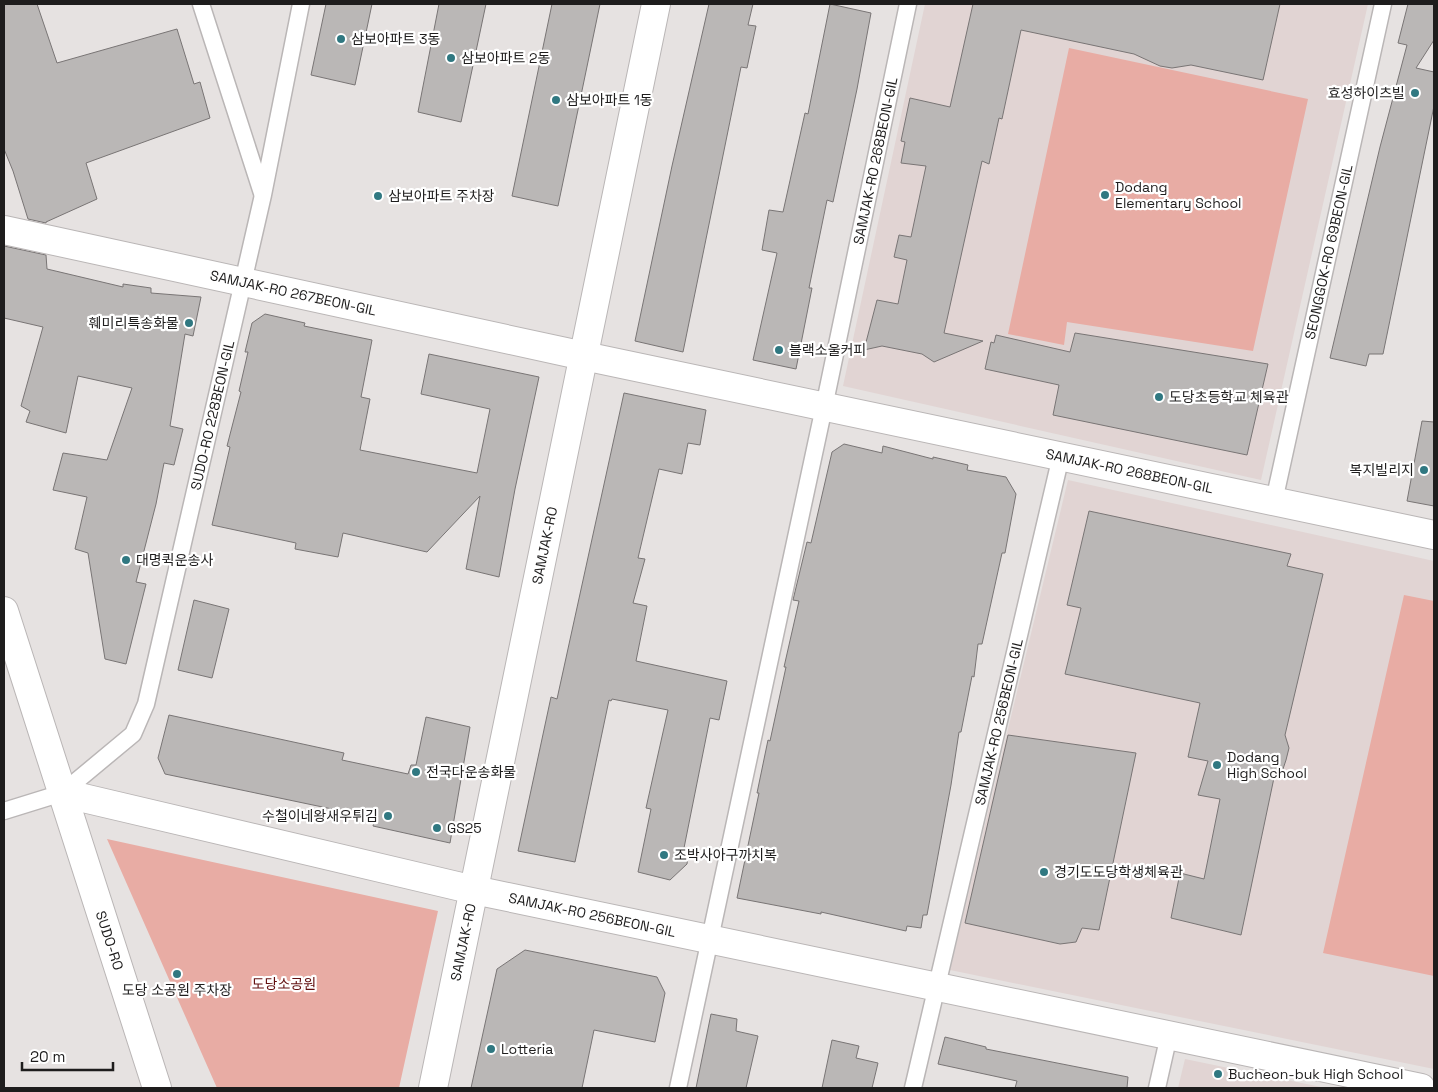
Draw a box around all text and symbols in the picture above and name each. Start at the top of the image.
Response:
place label: 삼보아파트 3동 [351,30,440,48]
marker: 삼보아파트 3동 [335,33,347,45]
place label: 삼보아파트 2동 [461,49,550,67]
marker: 삼보아파트 2동 [445,52,457,64]
street label: SAMJAK-RO 268BEON-GIL [849,75,902,246]
place label: 효성하이츠빌 [1328,84,1405,102]
marker: 효성하이츠빌 [1409,87,1421,99]
place label: 삼보아파트 1동 [566,91,653,109]
marker: 삼보아파트 1동 [550,94,562,106]
street label: SEONGGOK-RO 69BEON-GIL [1301,162,1357,341]
place label: Dodang Elementary School [1115,178,1241,212]
place label: 삼보아파트 주차장 [388,187,495,205]
marker: Dodang Elementary School [1099,189,1111,201]
marker: 삼보아파트 주차장 [372,190,384,202]
street label: SAMJAK-RO 267BEON-GIL [208,266,378,320]
place label: 훼미리특송화물 [89,314,179,332]
marker: 훼미리특송화물 [183,317,195,329]
street label: SUDO-RO 228BEON-GIL [186,338,238,492]
place label: 블랙소울커피 [789,341,866,359]
marker: 블랙소울커피 [773,344,785,356]
place label: 도당초등학교 체육관 [1169,388,1289,406]
marker: 도당초등학교 체육관 [1153,391,1165,403]
street label: SAMJAK-RO 268BEON-GIL [1044,444,1215,497]
place label: 복지빌리지 [1350,461,1414,479]
marker: 복지빌리지 [1418,464,1430,476]
street label: SAMJAK-RO [528,505,561,586]
place label: 대명퀵운송사 [136,551,213,569]
marker: 대명퀵운송사 [120,554,132,566]
street label: SAMJAK-RO 256BEON-GIL [971,637,1027,807]
place label: Dodang High School [1227,748,1307,782]
marker: Dodang High School [1211,759,1223,771]
place label: 전국다운송화물 [426,763,516,781]
marker: 전국다운송화물 [410,766,422,778]
place label: 수철이네왕새우튀김 [262,807,378,825]
marker: 수철이네왕새우튀김 [382,810,394,822]
place label: GS25 [447,819,482,837]
marker: GS25 [431,822,443,834]
place label: 조박사아구까치복 [674,846,777,864]
marker: 조박사아구까치복 [658,849,670,861]
place label: 경기도도당학생체육관 [1054,863,1183,881]
marker: 경기도도당학생체육관 [1038,866,1050,878]
street label: SAMJAK-RO 256BEON-GIL [507,888,678,941]
street label: SAMJAK-RO [446,902,480,982]
street label: SUDO-RO [92,909,128,972]
marker: 도당 소공원 주차장 [171,968,183,980]
park label: 도당소공원 [252,975,316,993]
place label: 도당 소공원 주차장 [122,981,232,999]
scale bar [22,1040,114,1072]
place label: Lotteria [501,1040,553,1058]
marker: Lotteria [485,1043,497,1055]
text: 20 m [30,1047,65,1066]
place label: Bucheon-buk High School [1228,1065,1403,1083]
marker: Bucheon-buk High School [1212,1068,1224,1080]

